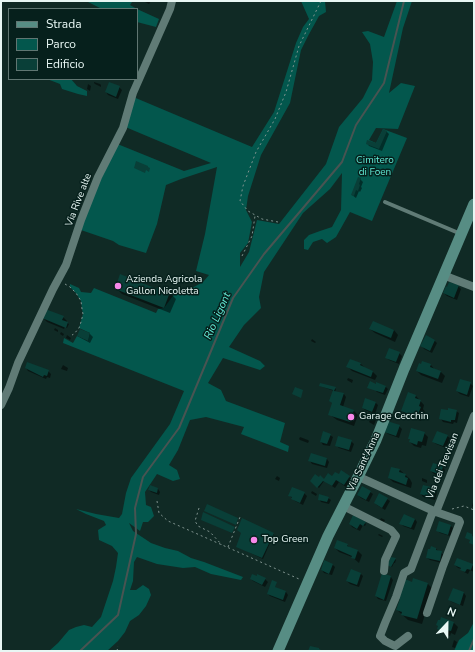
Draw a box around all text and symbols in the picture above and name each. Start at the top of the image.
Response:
legend [8,8,138,80]
text: Strada [46,16,82,32]
text: Parco [46,36,76,52]
text: Edificio [46,56,84,72]
park label: Cimitero di Foen [356,155,394,178]
street label: Via Rive alte [63,172,95,228]
place label: Azienda Agricola Gallon Nicoletta [126,274,202,298]
marker: Azienda Agricola Gallon Nicoletta [113,281,123,291]
water label: Rio Ligont [202,290,234,342]
place label: Garage Cecchin [359,411,429,423]
marker: Garage Cecchin [346,412,356,422]
street label: Via Sant'Anna [345,431,383,493]
street label: Via dei Trevisan [424,431,462,501]
place label: Top Green [262,534,308,546]
marker: Top Green [249,535,259,545]
north arrow [427,604,467,644]
text: N [445,604,458,621]

